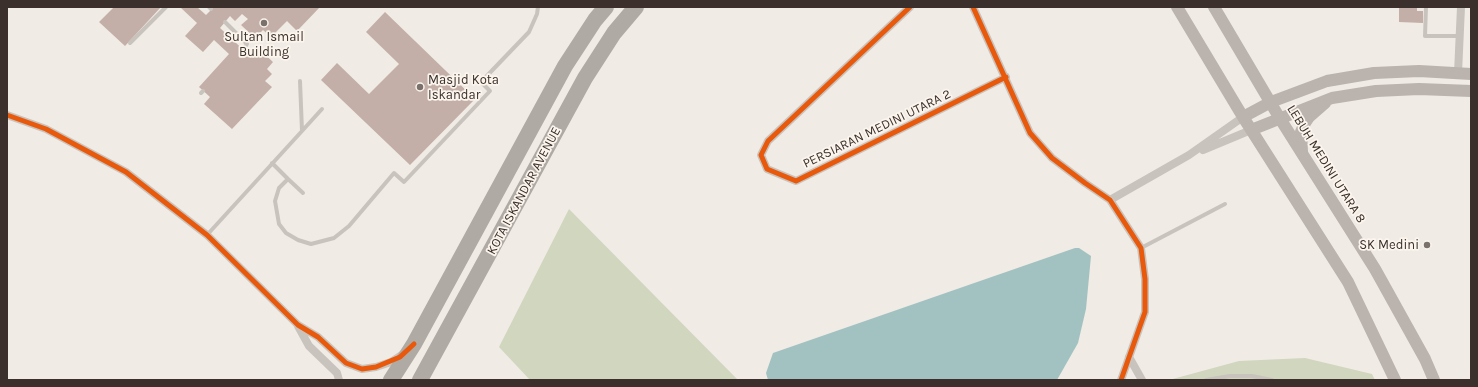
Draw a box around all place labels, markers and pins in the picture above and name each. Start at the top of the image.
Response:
marker: Sultan Ismail Building [259,18,269,28]
place label: Sultan Ismail Building [224,29,304,60]
place label: Masjid Kota Iskandar [428,72,499,103]
marker: Masjid Kota Iskandar [415,82,425,92]
place label: SK Medini [1359,237,1419,253]
marker: SK Medini [1422,240,1432,250]

